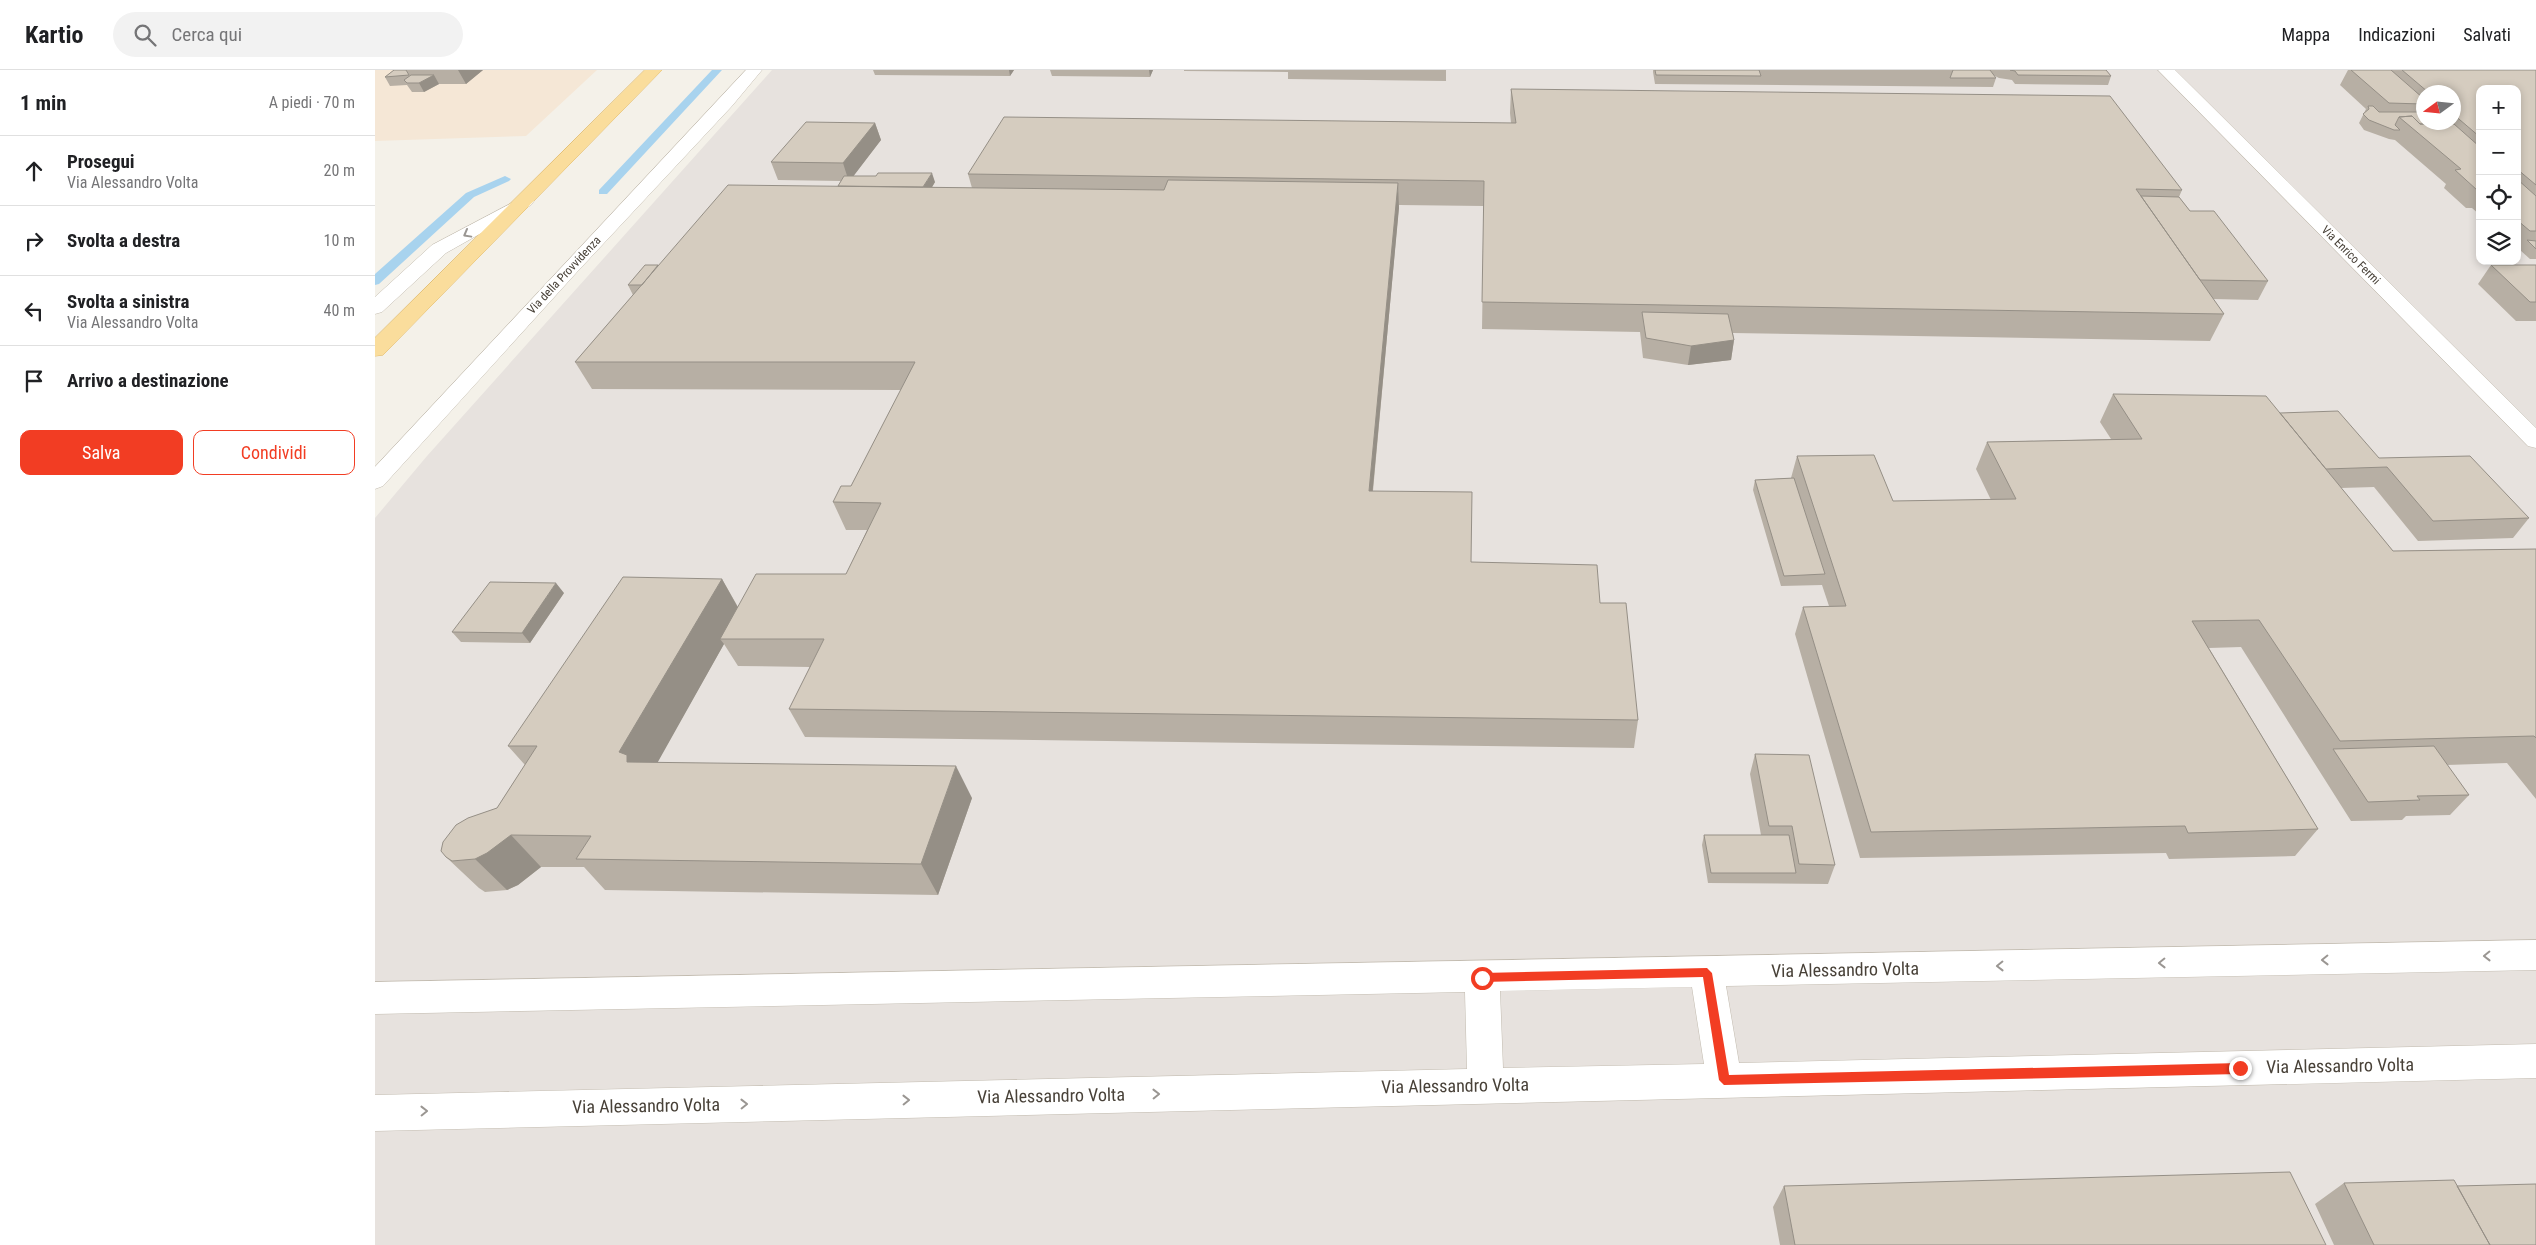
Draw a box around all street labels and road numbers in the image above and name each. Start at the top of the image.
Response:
street label: Via Enrico Fermi [2319,223,2383,287]
street label: Via della Provvidenza [524,233,604,317]
street label: Via Alessandro Volta [1771,958,1919,981]
street label: Via Alessandro Volta [2266,1054,2414,1077]
street label: Via Alessandro Volta [1381,1074,1529,1097]
street label: Via Alessandro Volta [977,1084,1125,1107]
street label: Via Alessandro Volta [572,1094,720,1117]

